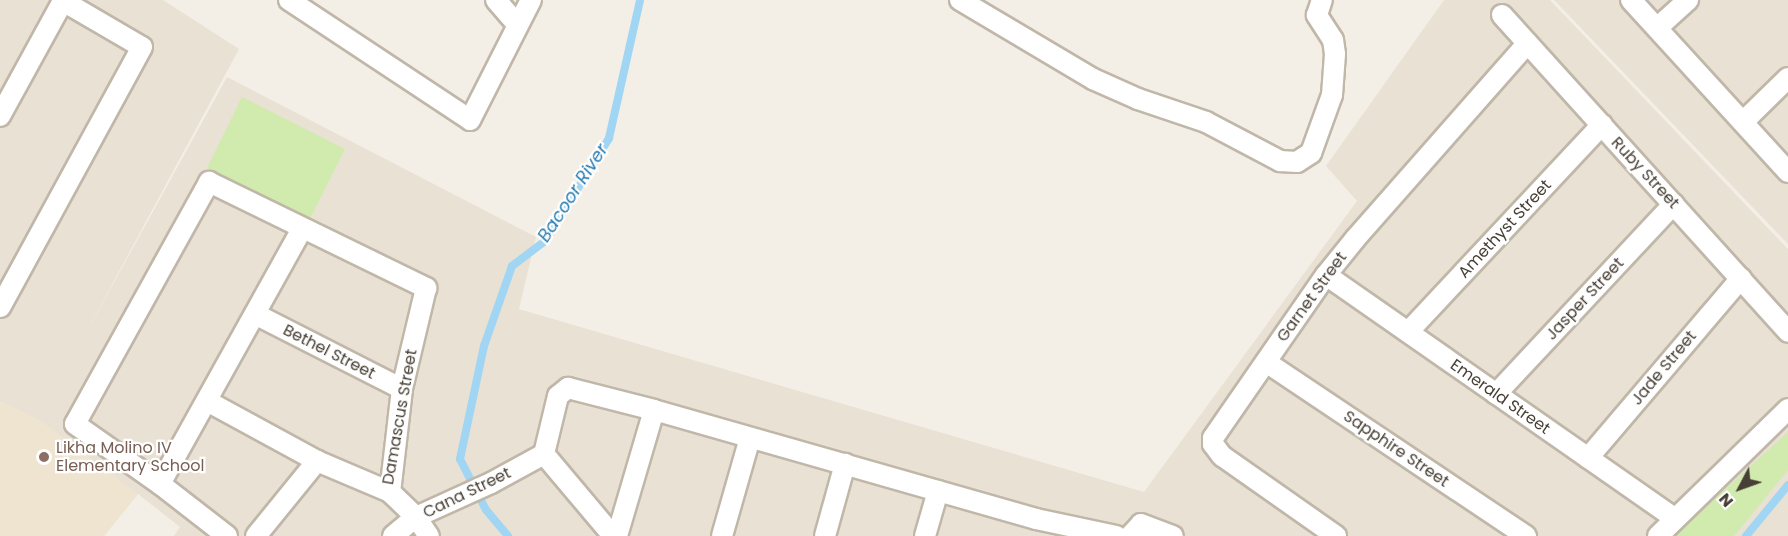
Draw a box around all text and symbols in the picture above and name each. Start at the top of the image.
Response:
street label: Ruby Street [1607,133,1683,213]
water label: Bacoor River [533,140,613,246]
street label: Amethyst Street [1454,176,1556,282]
street label: Garnet Street [1273,248,1351,346]
street label: Jasper Street [1542,254,1628,344]
street label: Bethel Street [280,321,378,383]
street label: Jade Street [1627,327,1701,409]
street label: Damascus Street [379,348,421,486]
street label: Emerald Street [1446,356,1554,438]
street label: Sapphire Street [1340,407,1452,491]
place label: Likha Molino IV Elementary School [56,438,204,476]
marker: Likha Molino IV Elementary School [37,450,51,464]
north arrow [1710,458,1770,518]
street label: Cana Street [420,463,514,523]
text: N [1713,488,1739,512]

